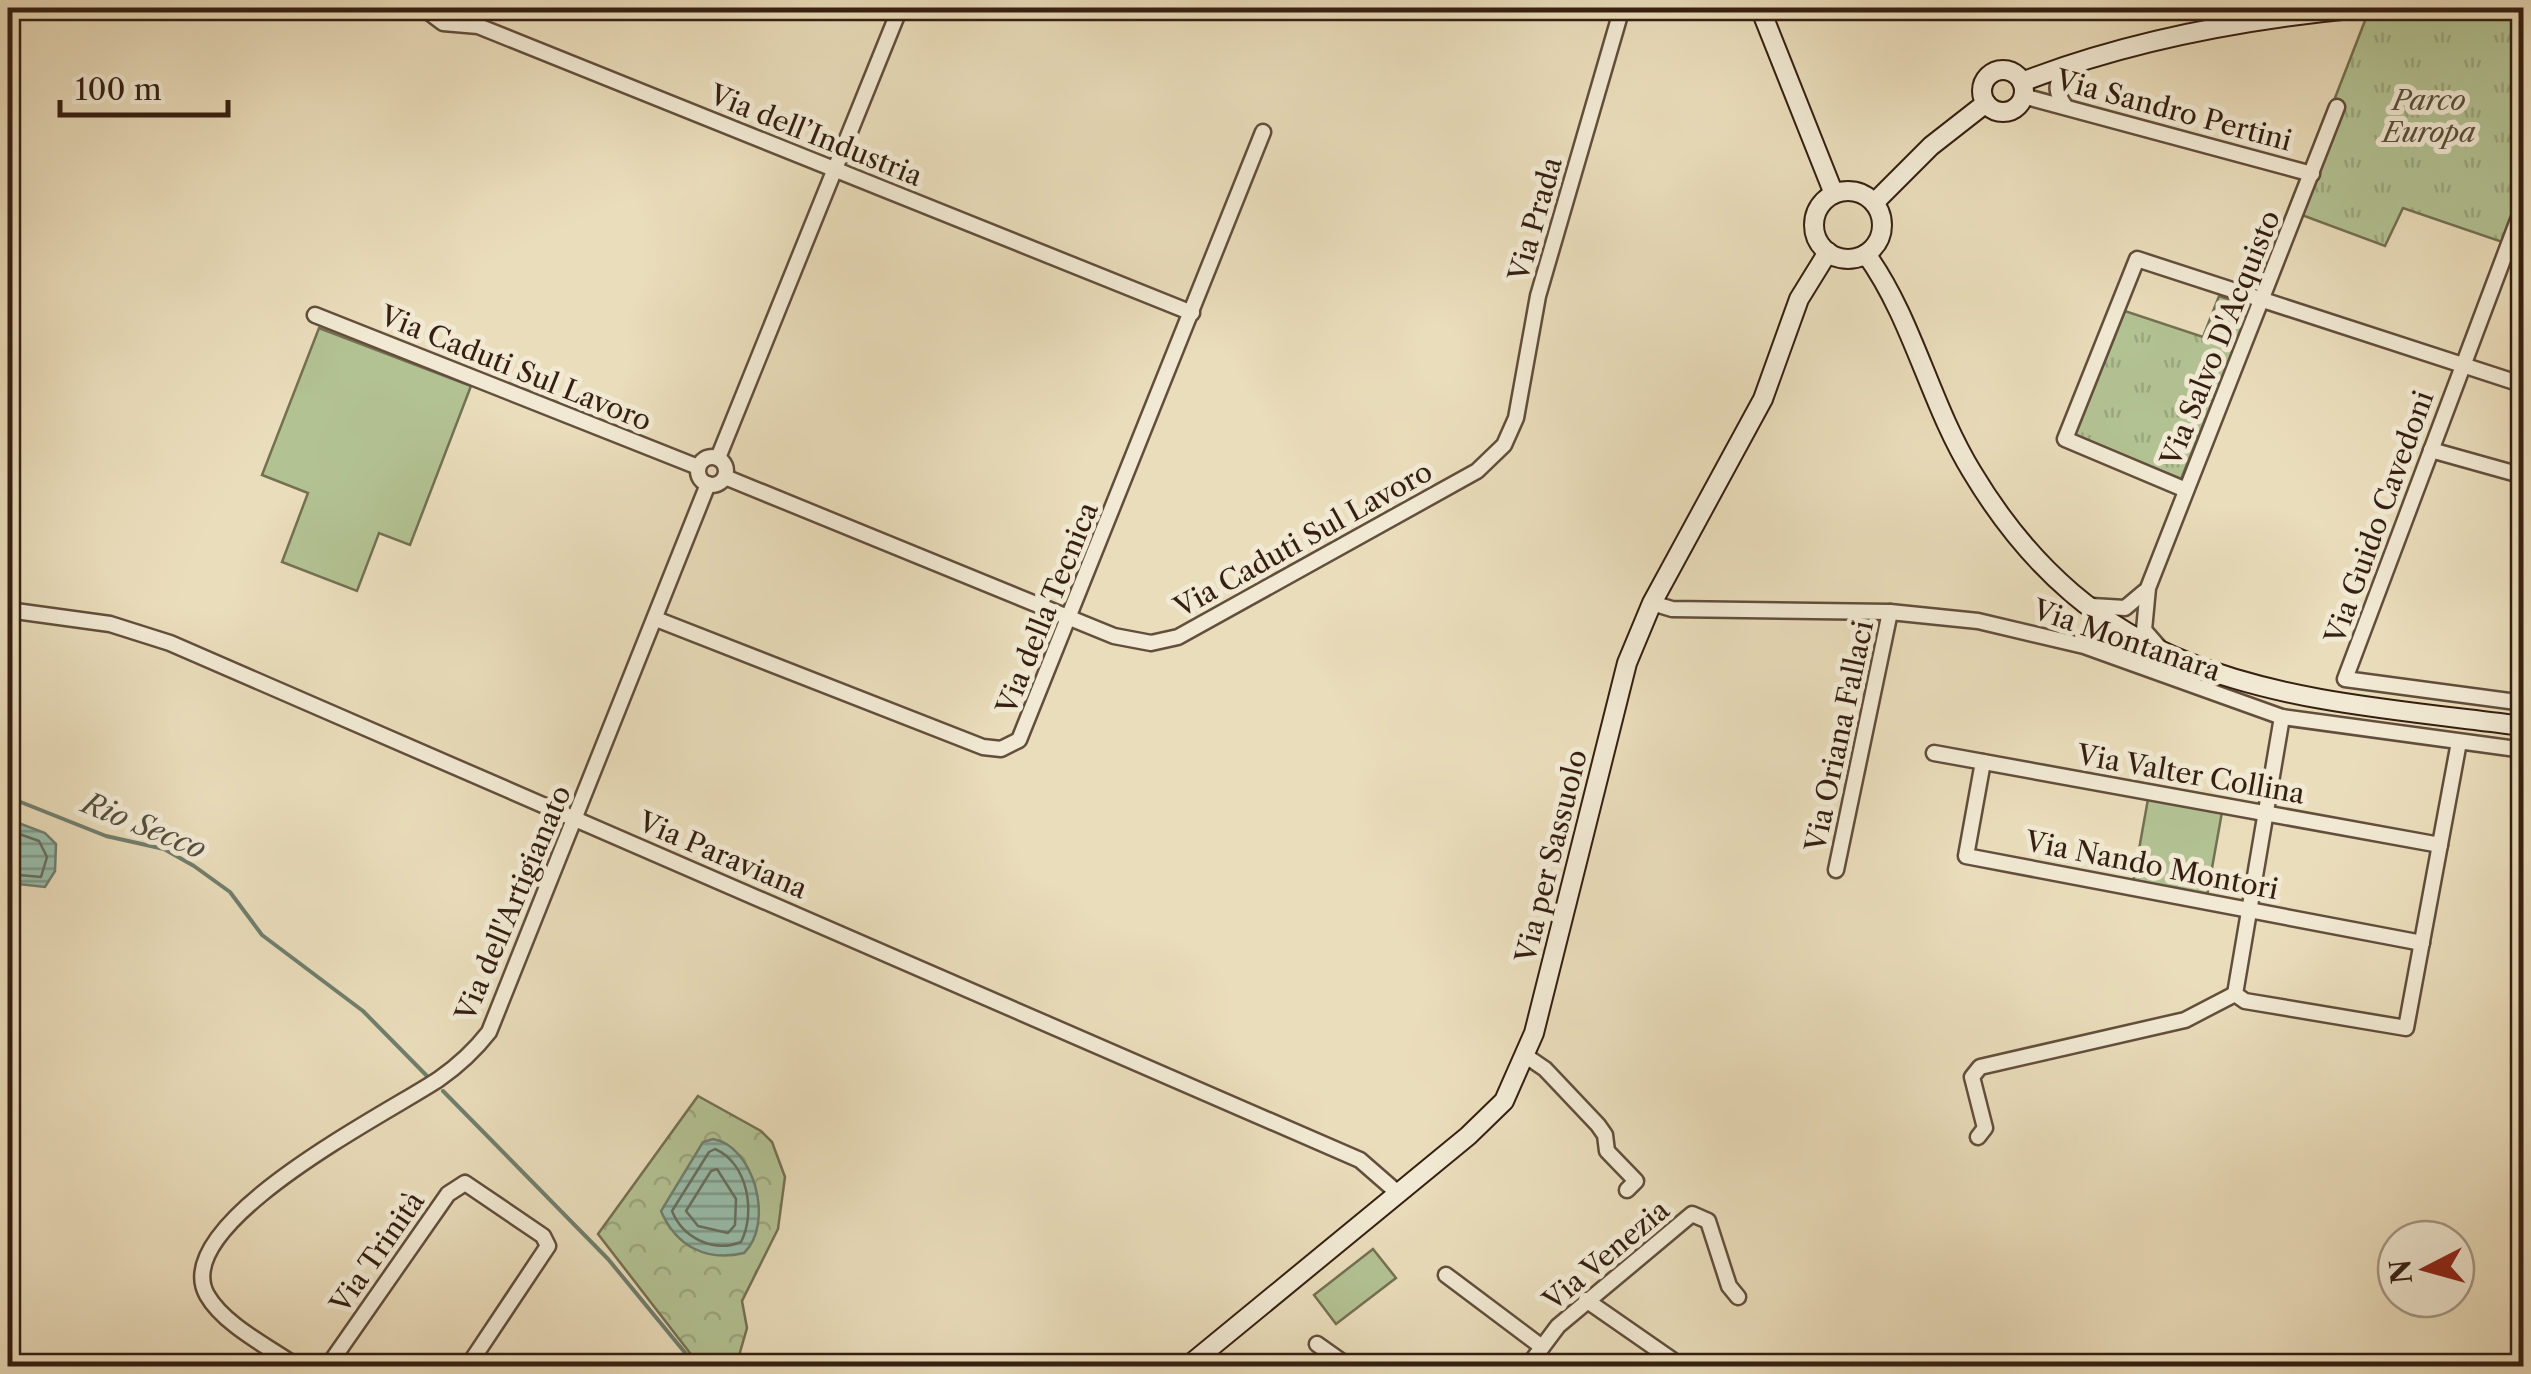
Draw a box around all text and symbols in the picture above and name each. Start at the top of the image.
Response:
scale bar [60,55,228,117]
street label: Via Sandro Pertini [2052,62,2295,158]
text: 100 m [75,71,162,108]
street label: Via dell’Industria [704,77,927,193]
park label: Parco Europa [2380,83,2476,149]
street label: Via Prada [1501,153,1569,286]
street label: Via Salvo D'Acquisto [2153,205,2287,472]
street label: Via Caduti Sul Lavoro [375,298,657,438]
street label: Via Guido Cavedoni [2317,386,2441,649]
street label: Via Caduti Sul Lavoro [1167,454,1438,625]
street label: Via della Tecnica [989,497,1105,720]
street label: Via Montanara [2028,592,2226,688]
street label: Via Oriana Fallaci [1798,618,1880,855]
street label: Via Valter Collina [2073,737,2308,811]
street label: Via per Sassuolo [1508,746,1594,967]
street label: Via dell'Artigianato [448,780,578,1027]
water label: Rio Secco [75,783,211,867]
street label: Via Paraviana [633,804,813,906]
street label: Via Nando Montori [2022,824,2281,906]
street label: Via Trinità [322,1185,431,1320]
street label: Via Venezia [1535,1192,1676,1318]
north arrow [2376,1219,2476,1319]
text: N [2383,1258,2419,1285]

